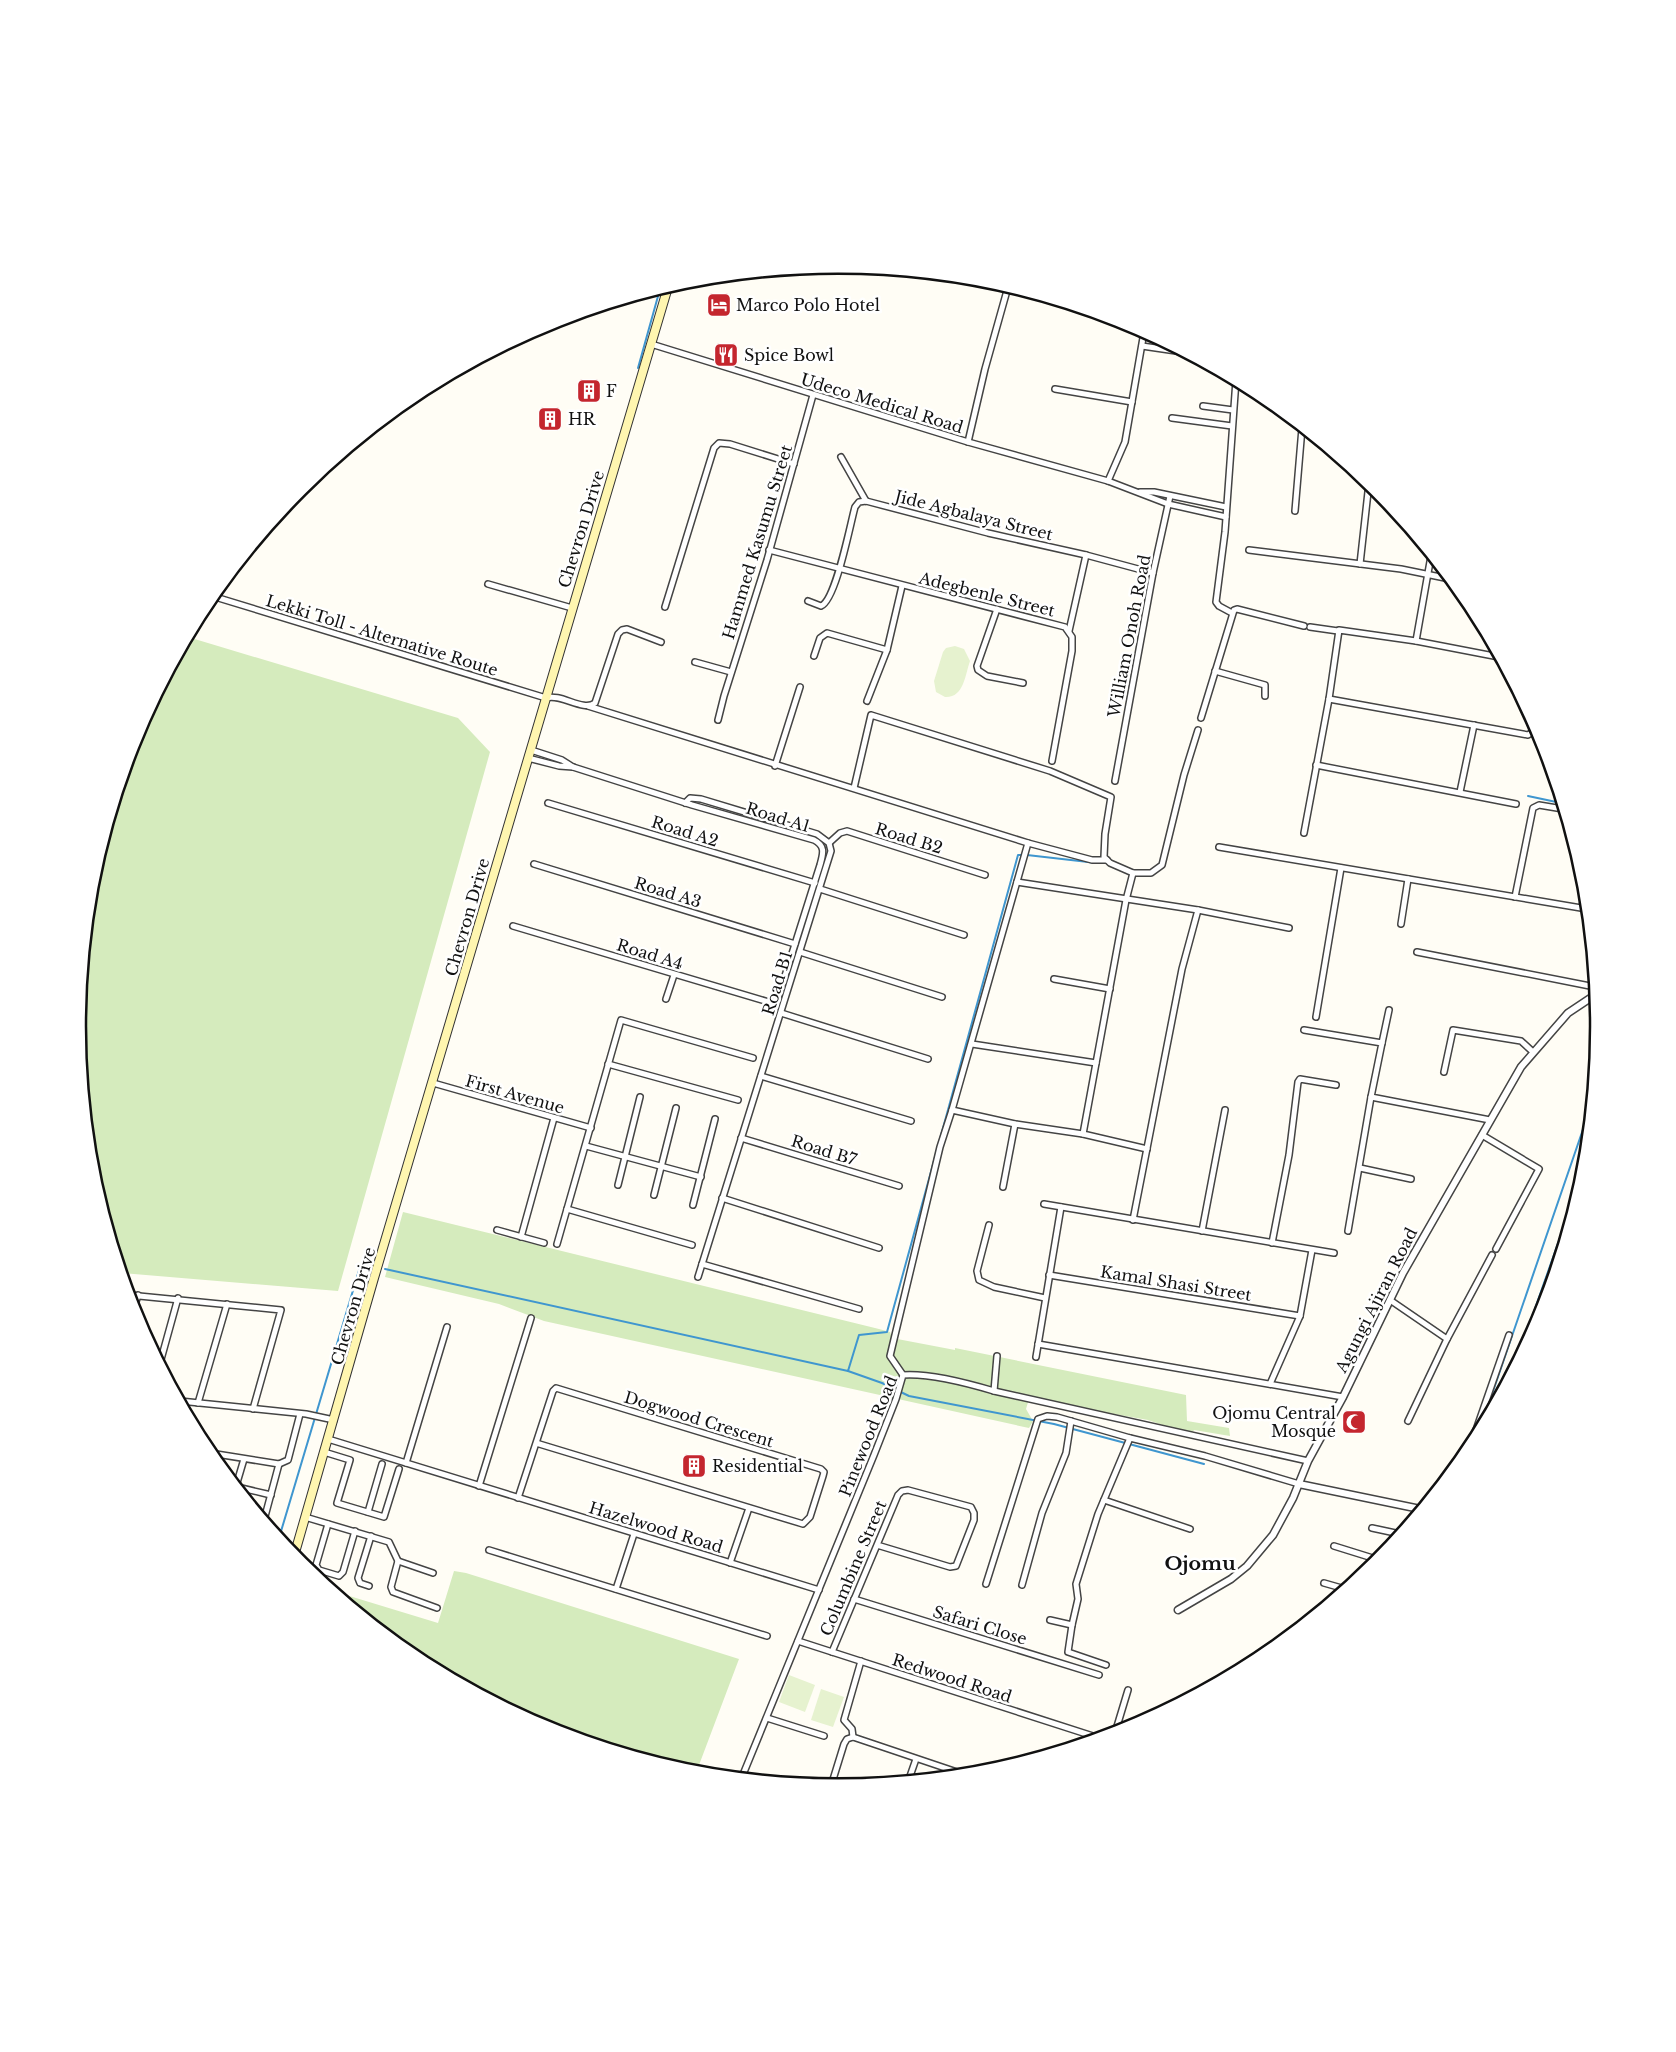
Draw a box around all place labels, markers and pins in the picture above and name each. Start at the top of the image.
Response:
hotel icon: Marco Polo Hotel [706,292,732,318]
place label: Marco Polo Hotel [736,295,880,315]
restaurant icon: Spice Bowl [713,342,739,368]
place label: Spice Bowl [744,345,834,365]
building icon: F [576,378,602,404]
place label: F [606,381,617,401]
building icon: HR [537,406,563,432]
place label: HR [568,409,597,429]
place label: Ojomu Central Mosque [1212,1403,1336,1441]
mosque icon: Ojomu Central Mosque [1341,1409,1367,1435]
building icon: Residential [681,1453,707,1479]
place label: Residential [712,1456,803,1476]

